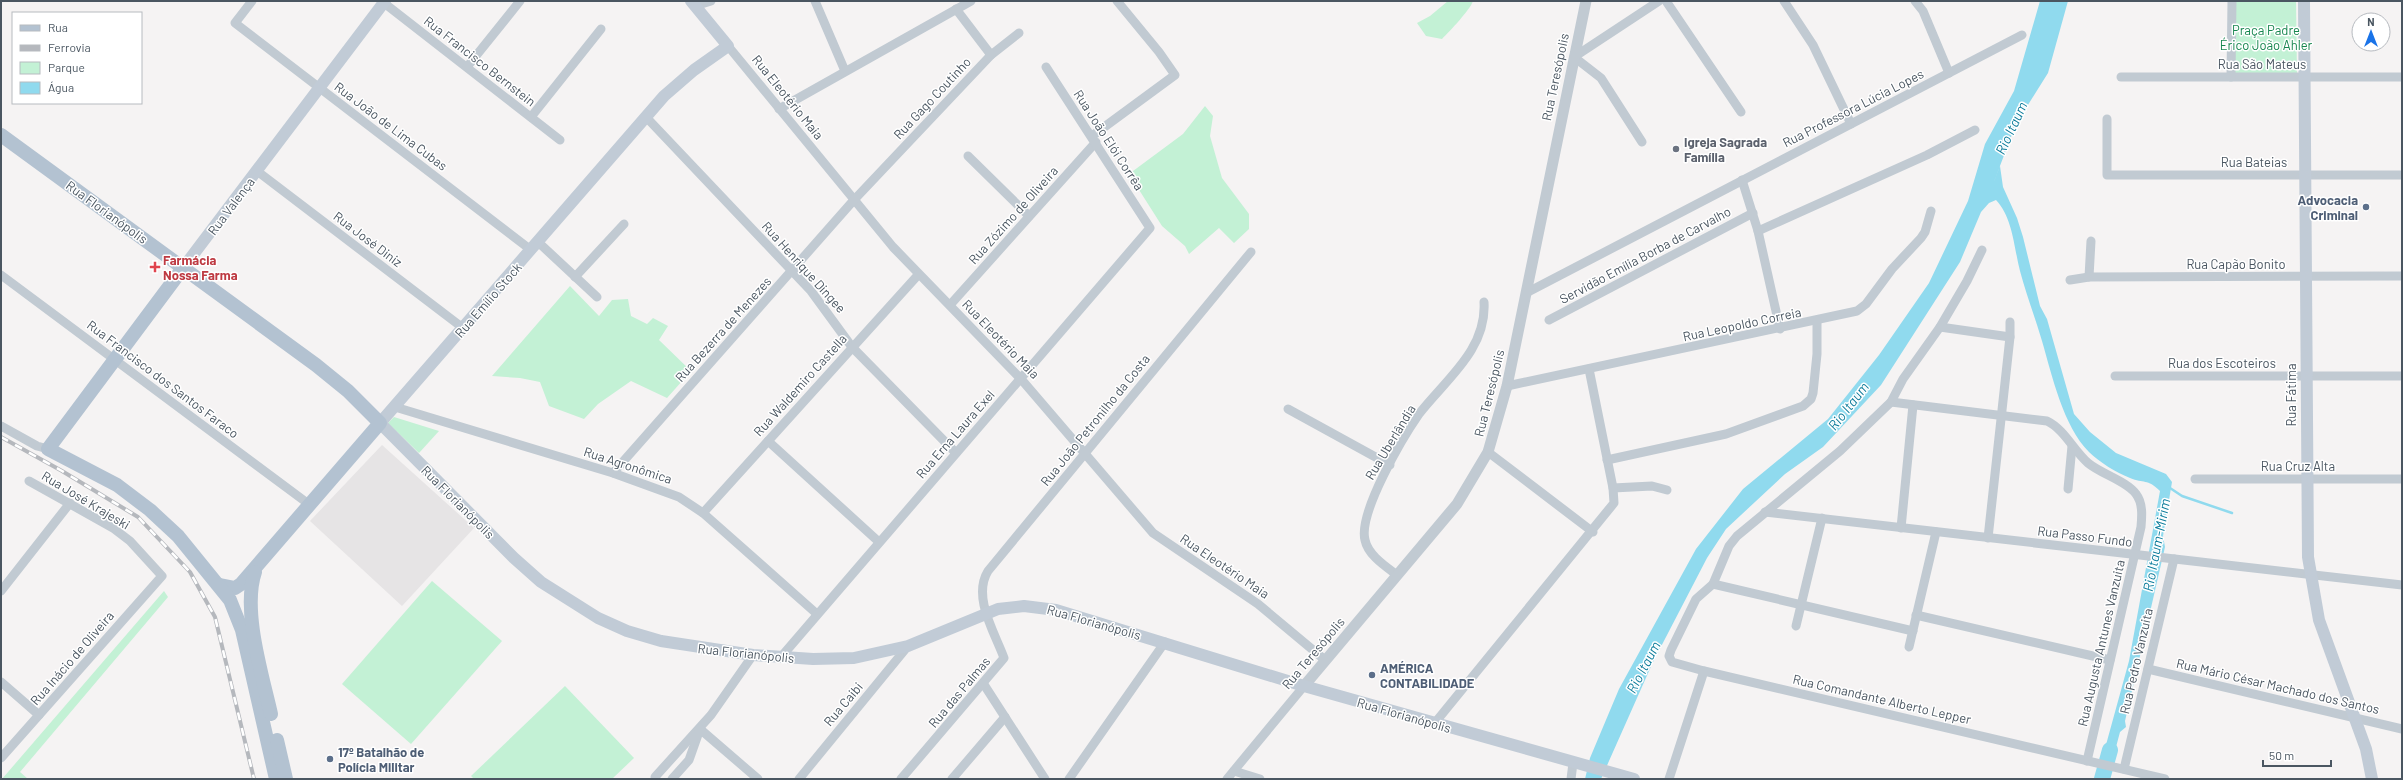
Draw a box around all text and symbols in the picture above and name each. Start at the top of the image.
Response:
legend [12,12,142,104]
street label: Rua Francisco Bernstein [421,12,539,110]
north arrow [2351,12,2391,52]
text: N [2367,15,2375,28]
text: Rua [48,20,68,34]
park label: Praça Padre Érico João Ahler [2220,22,2313,53]
street label: Rua Teresópolis [1538,32,1572,122]
text: Ferrovia [48,40,91,54]
street label: Rua Eleotério Maia [749,52,827,142]
street label: Rua Gago Coutinho [890,54,974,142]
street label: Rua São Mateus [2218,56,2306,72]
text: Parque [48,60,85,74]
street label: Rua Professora Lúcia Lopes [1780,65,1926,151]
street label: Rua João de Lima Cubas [331,78,451,174]
text: Água [48,80,74,94]
street label: Rua João Elói Corrêa [1071,87,1147,193]
water label: Rio Itaum [1991,99,2031,157]
place label: Igreja Sagrada Família [1684,134,1767,165]
marker: Igreja Sagrada Família [1671,144,1681,154]
street label: Rua Bateias [2221,154,2287,170]
street label: Rua Zózimo de Oliveira [965,163,1061,267]
street label: Rua Valença [204,174,258,238]
street label: Rua Florianópolis [63,177,151,247]
place label: Advocacia Criminal [2298,192,2358,223]
marker: Advocacia Criminal [2361,202,2371,212]
street label: Servidão Emília Borba de Carvalho [1557,203,1733,307]
street label: Rua José Diniz [330,208,406,270]
street label: Rua Henrique Dingee [759,218,849,316]
place label: Farmácia Nossa Farma [163,252,238,283]
street label: Rua Capão Bonito [2186,256,2286,272]
street label: Rua Emílio Stock [451,259,525,341]
marker: Farmácia Nossa Farma [150,262,160,272]
street label: Rua Bezerra de Menezes [671,273,775,385]
street label: Rua Eleotério Maia [959,296,1043,382]
street label: Rua Leopoldo Correia [1681,304,1803,344]
street label: Rua Francisco dos Santos Faraco [84,317,242,441]
street label: Rua Waldemiro Castella [750,331,850,439]
street label: Rua Teresópolis [1470,348,1508,438]
street label: Rua João Petronilho da Costa [1037,351,1153,489]
street label: Rua dos Escoteiros [2168,355,2276,371]
street label: Rua Fátima [2283,363,2299,427]
water label: Rio Itaum [1824,379,1872,433]
street label: Rua Erna Laura Exel [912,387,998,481]
street label: Rua Uberlândia [1361,402,1419,482]
street label: Rua Agronômica [582,443,674,487]
street label: Rua Cruz Alta [2261,458,2335,474]
street label: Rua Florianópolis [418,462,498,542]
street label: Rua José Krajeski [39,467,133,533]
water label: Rio Itaum-Mirim [2139,497,2173,593]
street label: Rua Passo Fundo [2037,522,2133,550]
street label: Rua Eleotério Maia [1177,530,1273,602]
street label: Rua Augusta Antunes Vanzuita [2074,558,2128,728]
street label: Rua Florianópolis [1045,601,1143,643]
street label: Rua Pedro Vanzuita [2116,607,2156,715]
street label: Rua Inácio de Oliveira [27,608,117,708]
street label: Rua Teresópolis [1278,614,1348,692]
water label: Rio Itaum [1622,638,1664,696]
street label: Rua Florianópolis [697,640,795,666]
street label: Rua das Palmas [925,653,993,731]
street label: Rua Mário César Machado dos Santos [2175,655,2381,717]
place label: AMÉRICA CONTABILIDADE [1380,660,1475,691]
marker: AMÉRICA CONTABILIDADE [1367,670,1377,680]
street label: Rua Comandante Alberto Lepper [1791,671,1973,727]
street label: Rua Caibi [820,679,866,729]
street label: Rua Florianópolis [1355,694,1453,736]
scale bar [2263,742,2331,768]
place label: 17º Batalhão de Polícia Militar [338,744,424,775]
text: 50 m [2269,748,2294,762]
marker: 17º Batalhão de Polícia Militar [325,754,335,764]

